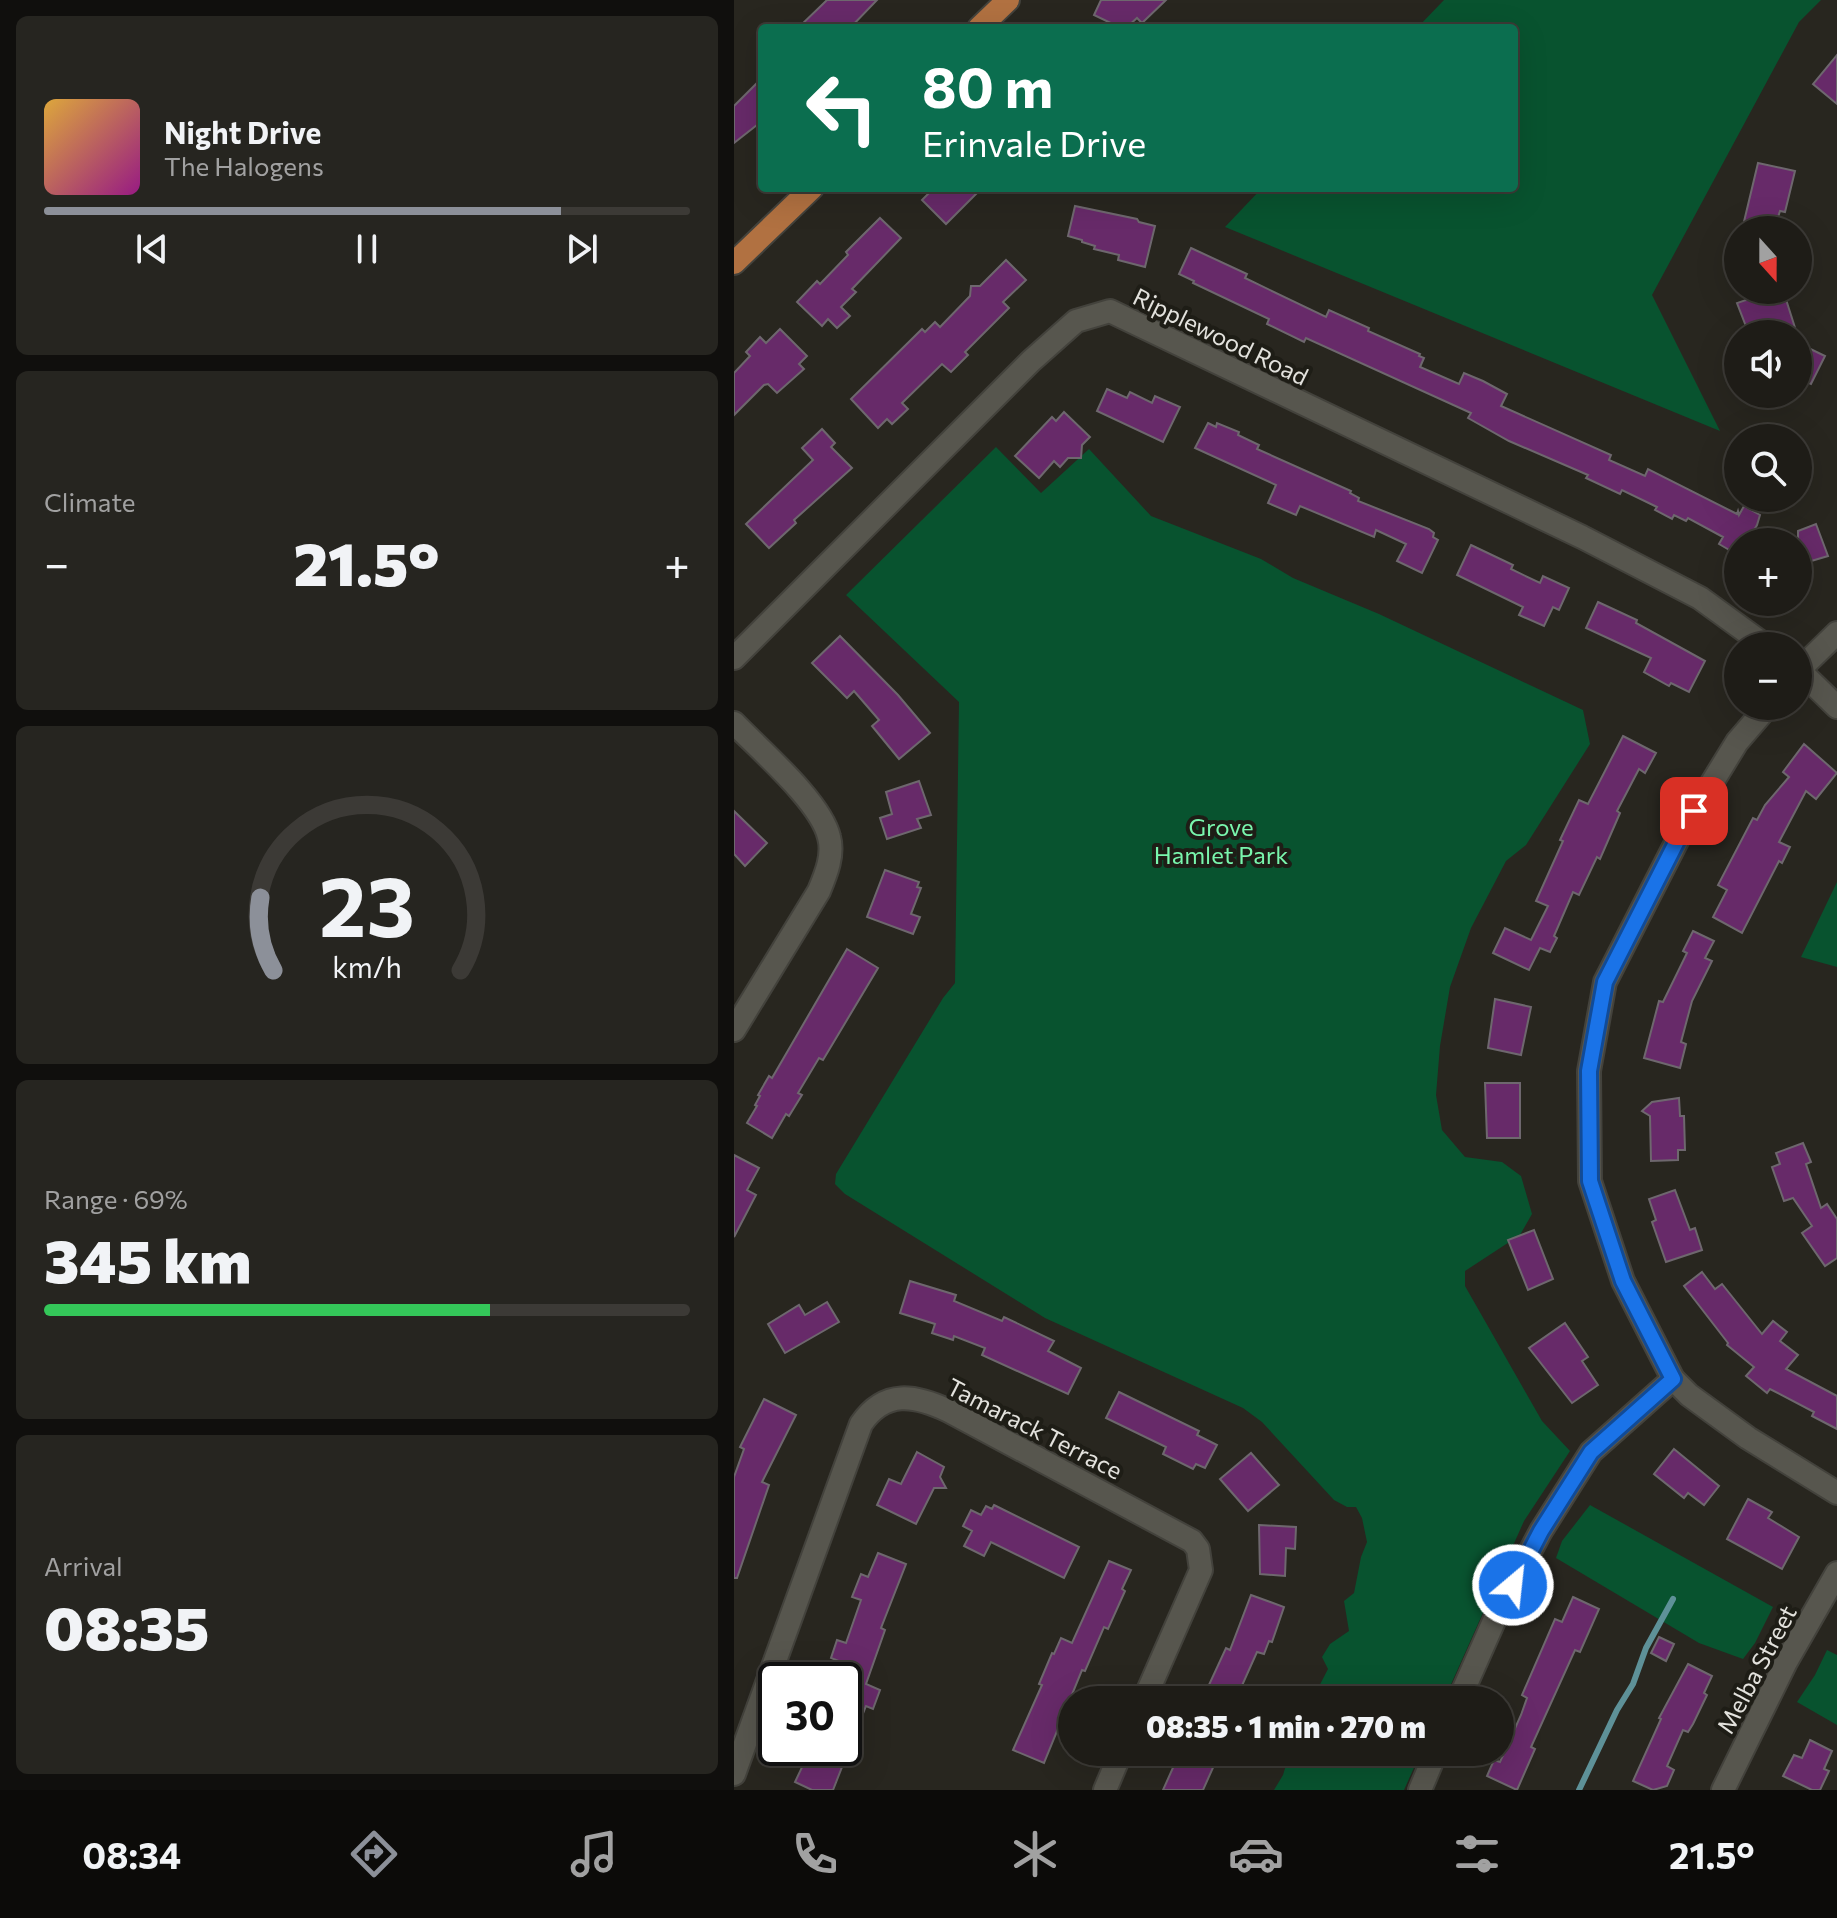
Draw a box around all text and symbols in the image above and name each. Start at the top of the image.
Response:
text: 80 m [922,51,1053,120]
icon: left [790,56,894,160]
text: Night Drive [164,113,321,150]
text: Erinvale Drive [922,120,1146,164]
text: The Halogens [164,150,324,181]
north arrow [1724,216,1812,304]
map controls [1724,216,1812,720]
icon: previous [130,227,174,271]
icon: pause [345,227,389,271]
icon: next [560,227,604,271]
street label: Ripplewood Road [1129,281,1313,391]
button: sound [1724,320,1812,408]
button: search [1724,424,1812,512]
text: Climate [44,486,136,517]
text: 21.5° [293,525,440,598]
button: + [1724,528,1812,616]
text: − [44,535,69,589]
text: + [664,535,690,589]
button: − [1724,632,1812,720]
pin [1660,777,1728,845]
icon: arrive [1672,789,1716,833]
park label: Grove Hamlet Park [1154,812,1288,869]
text: 23 [319,852,415,954]
text: km/h [332,949,402,984]
text: Range · 69% [44,1183,188,1214]
text: 345 km [44,1222,251,1295]
street label: Tamarack Terrace [942,1371,1128,1485]
position arrow [1471,1543,1555,1627]
text: Arrival [44,1550,123,1581]
text: 08:35 [44,1589,209,1662]
street label: Melba Street [1710,1600,1802,1738]
speed limit sign: 30 [758,1662,862,1766]
text: 08:35 · 1 min · 270 m [1146,1707,1426,1744]
icon: directions [346,1826,402,1882]
icon: music [566,1826,622,1882]
icon: phone [787,1826,843,1882]
icon: climate [1007,1826,1063,1882]
icon: car [1228,1826,1284,1882]
icon: filters [1449,1826,1505,1882]
text: 08:34 [82,1832,181,1876]
text: 21.5° [1669,1832,1755,1876]

